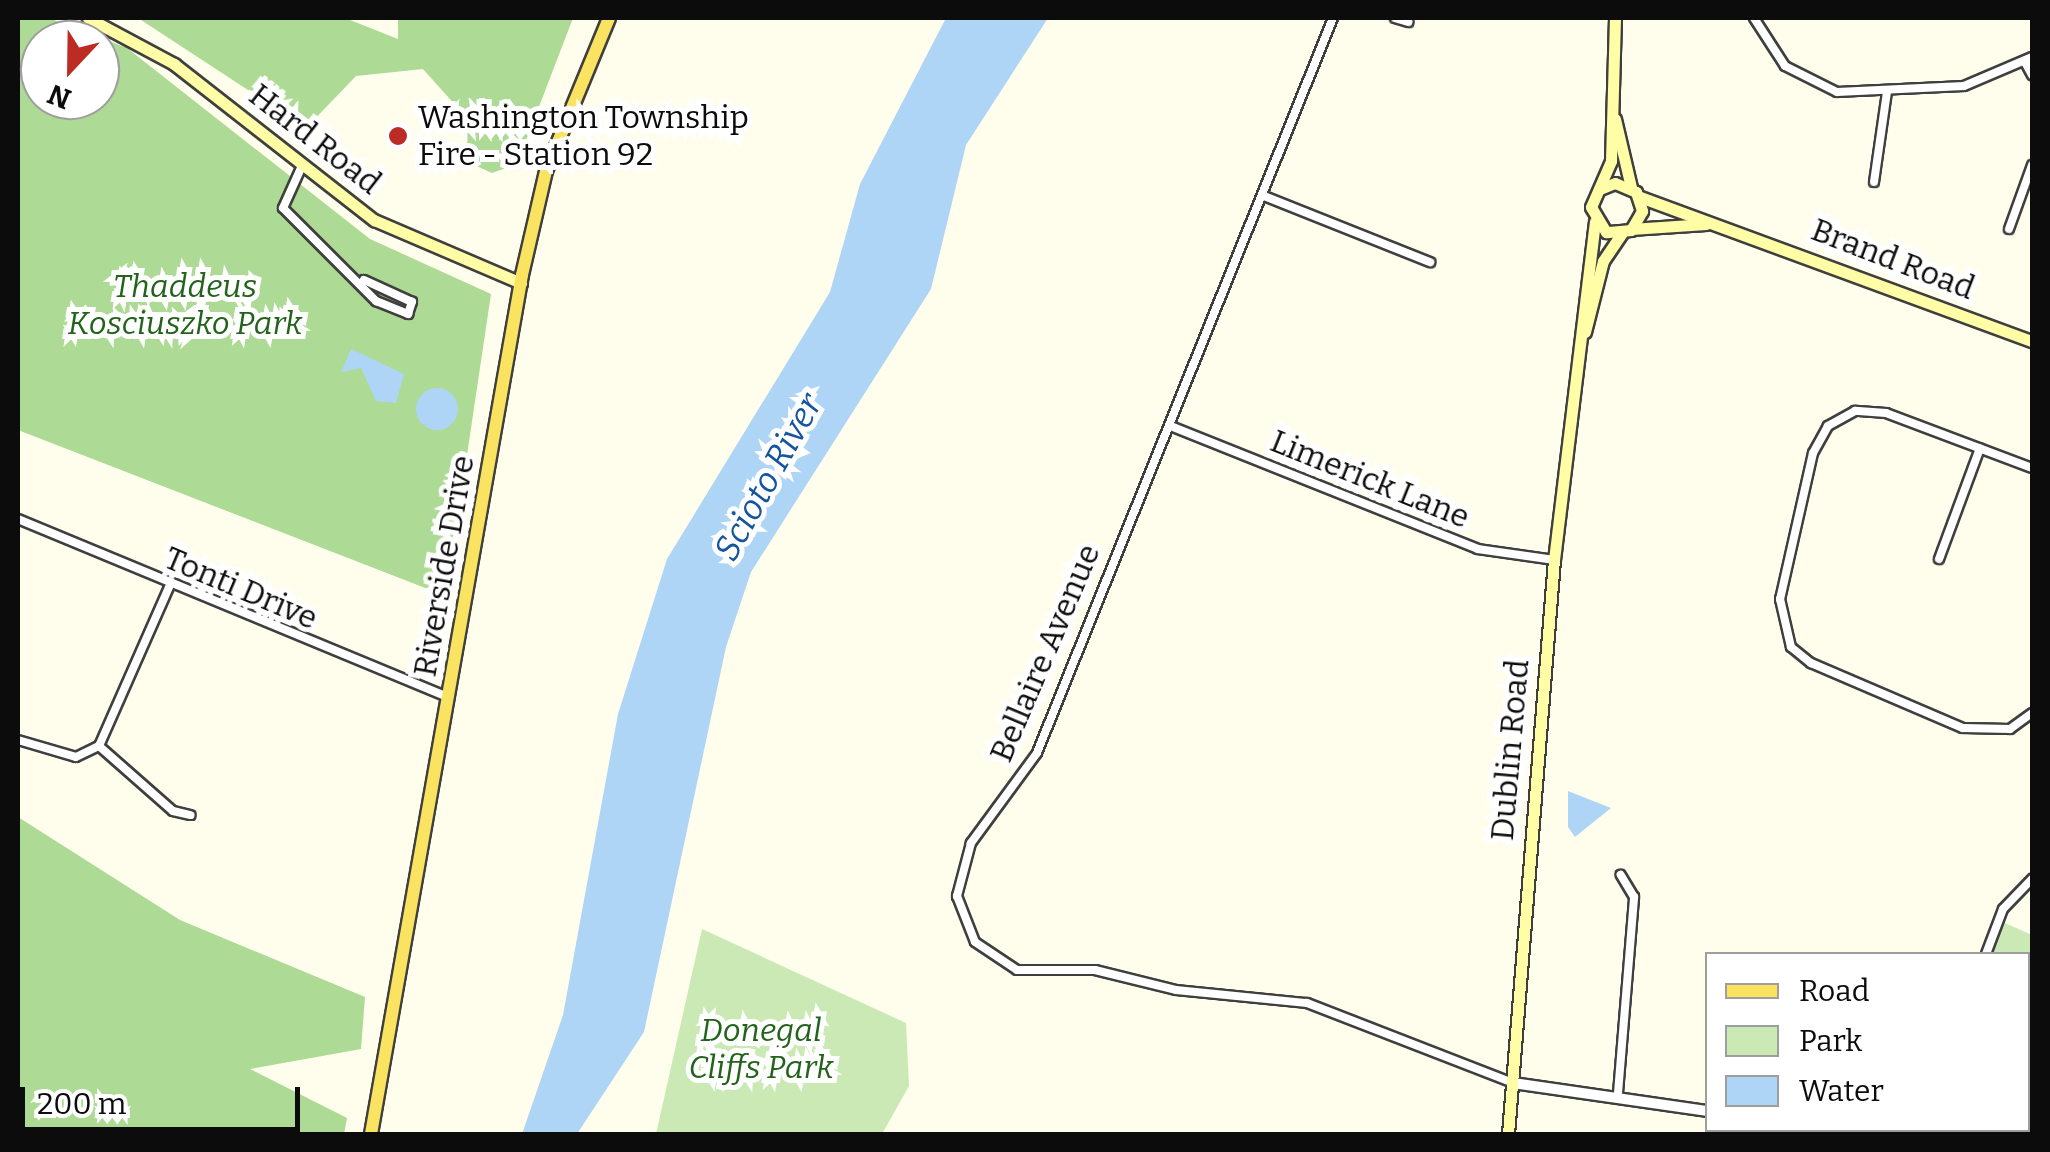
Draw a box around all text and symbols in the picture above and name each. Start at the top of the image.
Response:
north arrow [20,20,120,120]
street label: Hard Road [242,76,388,202]
text: N [43,77,76,116]
place label: Washington Township Fire - Station 92 [418,99,749,174]
marker: Washington Township Fire - Station 92 [387,125,409,147]
street label: Brand Road [1806,210,1980,308]
park label: Thaddeus Kosciuszko Park [68,268,302,343]
water label: Scioto River [705,386,831,568]
street label: Limerick Lane [1265,422,1475,536]
street label: Riverside Drive [406,453,482,679]
street label: Bellaire Avenue [982,538,1108,768]
street label: Tonti Drive [159,539,323,637]
street label: Dublin Road [1483,658,1537,842]
legend [1705,952,2030,1132]
text: Road [1799,973,1870,1009]
park label: Donegal Cliffs Park [688,1012,834,1087]
text: Park [1799,1023,1862,1059]
scale bar [25,1067,305,1129]
text: Water [1799,1073,1884,1109]
text: 200 m [37,1086,126,1122]

